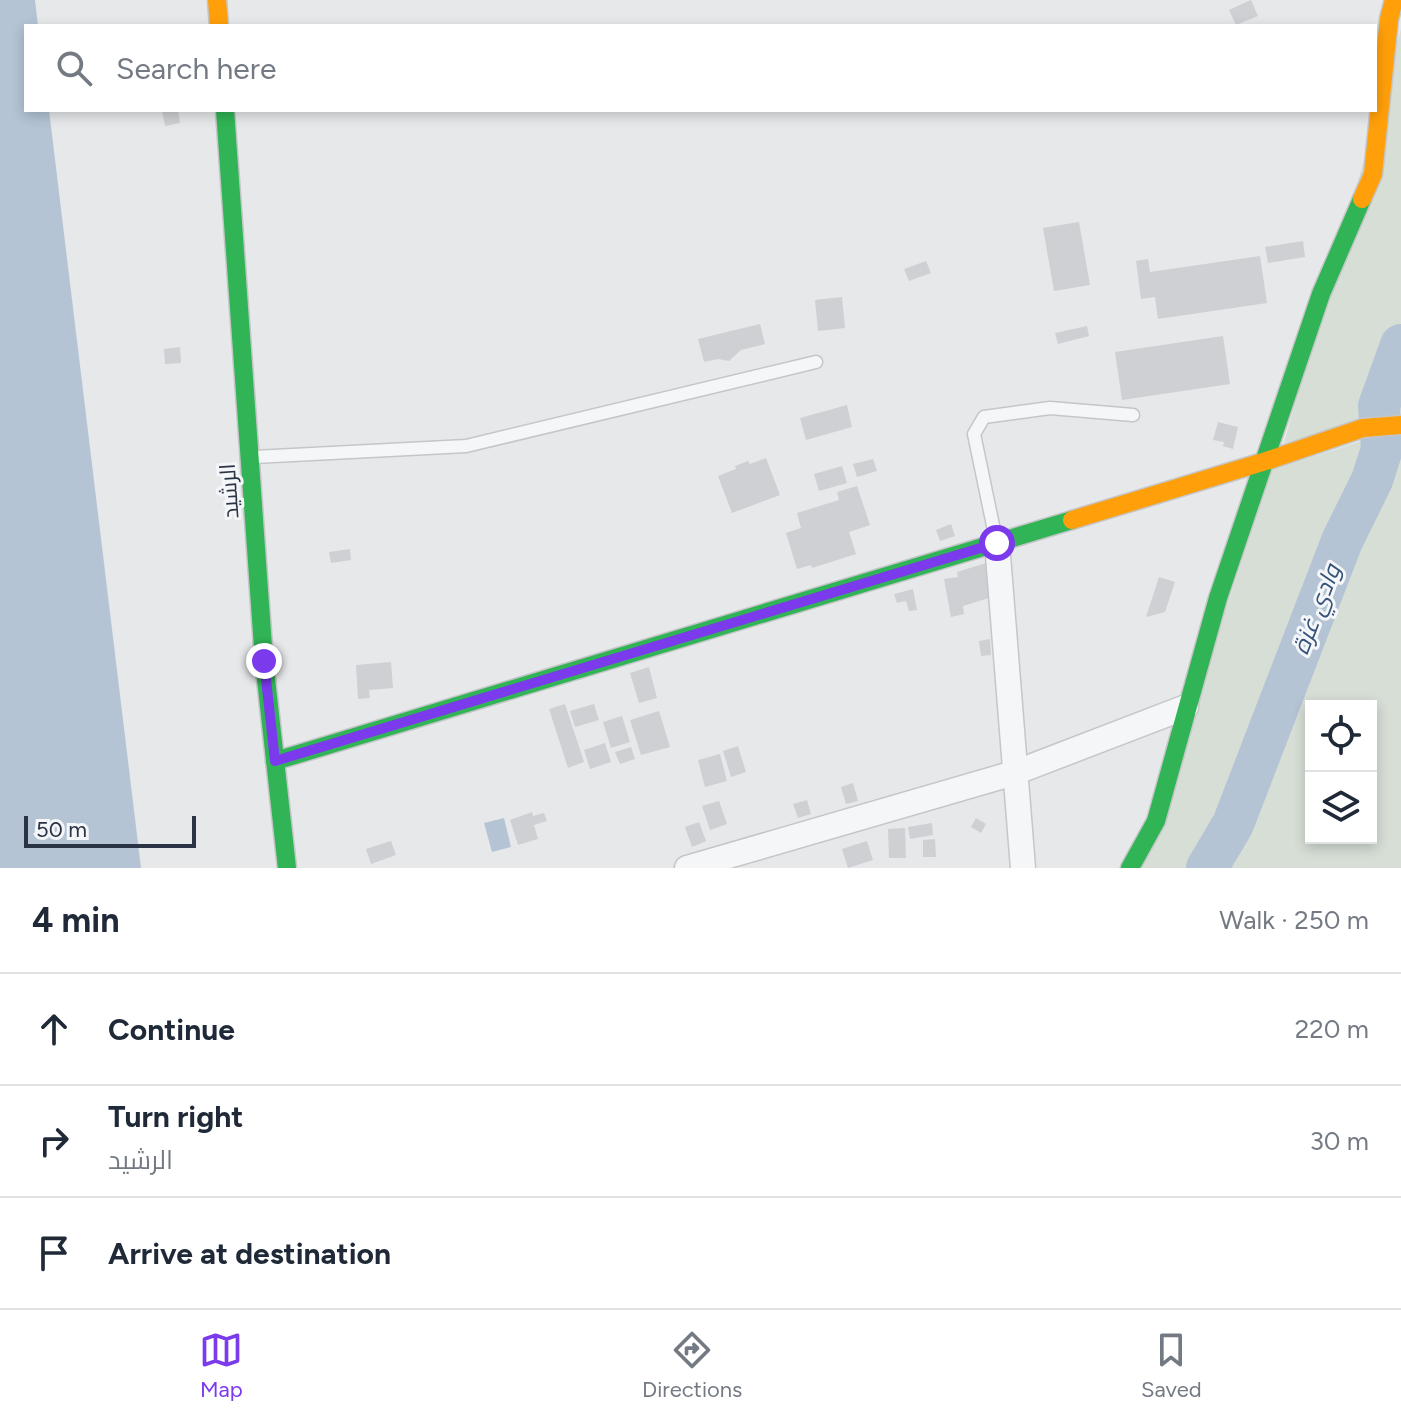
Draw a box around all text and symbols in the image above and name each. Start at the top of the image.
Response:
search box [24,24,1377,112]
icon: search [52,46,96,90]
text: Search here [116,50,276,87]
street label: الرشيد [214,463,244,519]
route start [979,525,1015,561]
water label: وادي غزة [1286,558,1352,660]
route end [246,643,282,679]
map controls [1305,700,1377,844]
button: locate [1305,700,1377,772]
button: layers [1305,772,1377,844]
scale bar [24,812,196,848]
text: 50 m [36,816,87,843]
text: 4 min [32,900,119,941]
text: Walk · 250 m [1219,904,1369,936]
icon: ahead [32,1007,76,1051]
text: Continue [108,1011,235,1048]
text: 220 m [1295,1013,1369,1045]
text: Turn right [108,1098,243,1135]
icon: right [32,1119,76,1163]
text: 30 m [1310,1125,1369,1157]
text: الرشيد [108,1144,173,1176]
icon: arrive [32,1231,76,1275]
text: Arrive at destination [108,1235,391,1272]
tab: Map [199,1328,243,1403]
tab: Directions [642,1328,742,1403]
tab: Saved [1141,1328,1202,1403]

